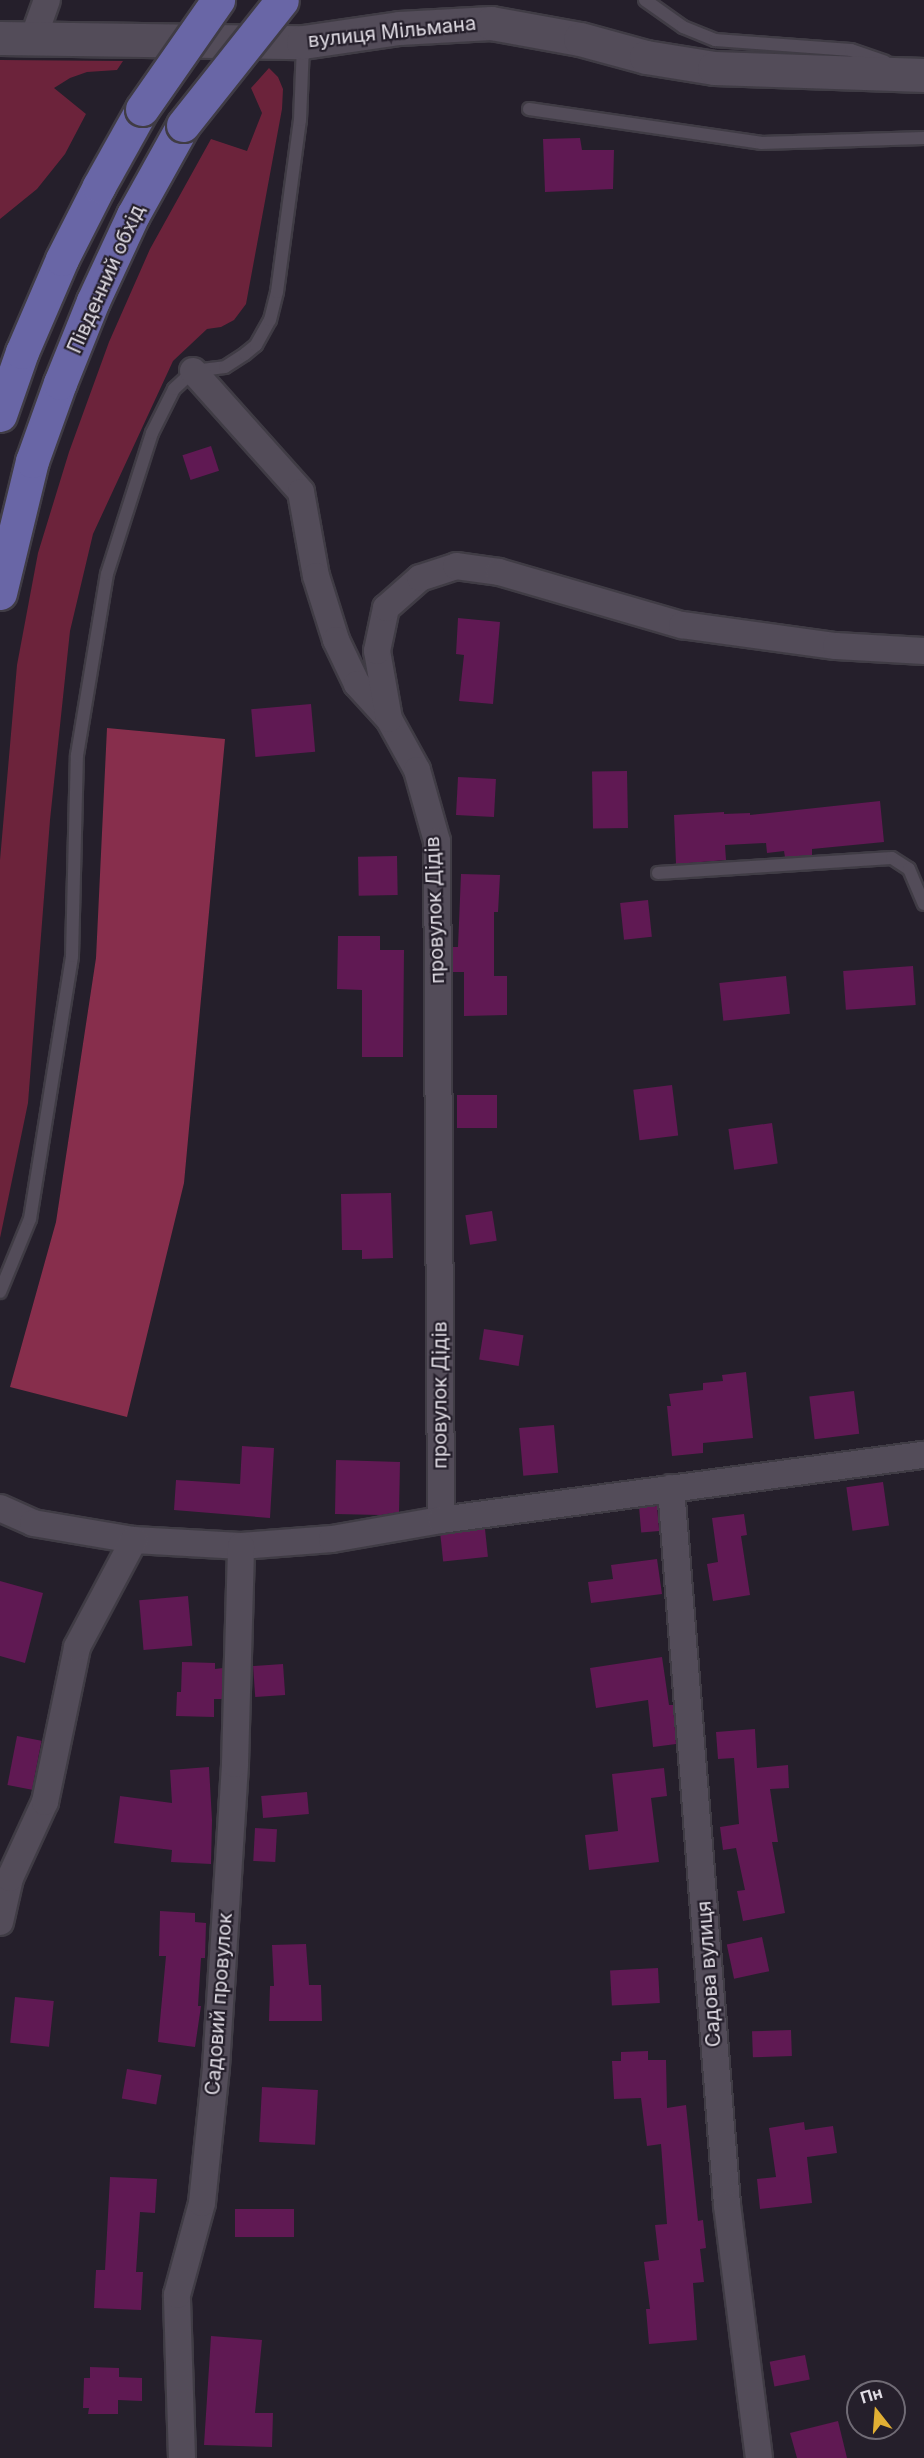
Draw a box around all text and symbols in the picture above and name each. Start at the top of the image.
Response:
street label: вулиця Мільмана [307,11,477,53]
street label: Південний обхід [62,201,150,357]
street label: провулок Дідів [420,836,450,984]
street label: провулок Дідів [428,1321,452,1469]
street label: Садова вулиця [692,1900,726,2048]
street label: Садовий провулок [201,1912,237,2096]
north arrow [846,2380,906,2440]
text: Пн [858,2382,885,2407]

